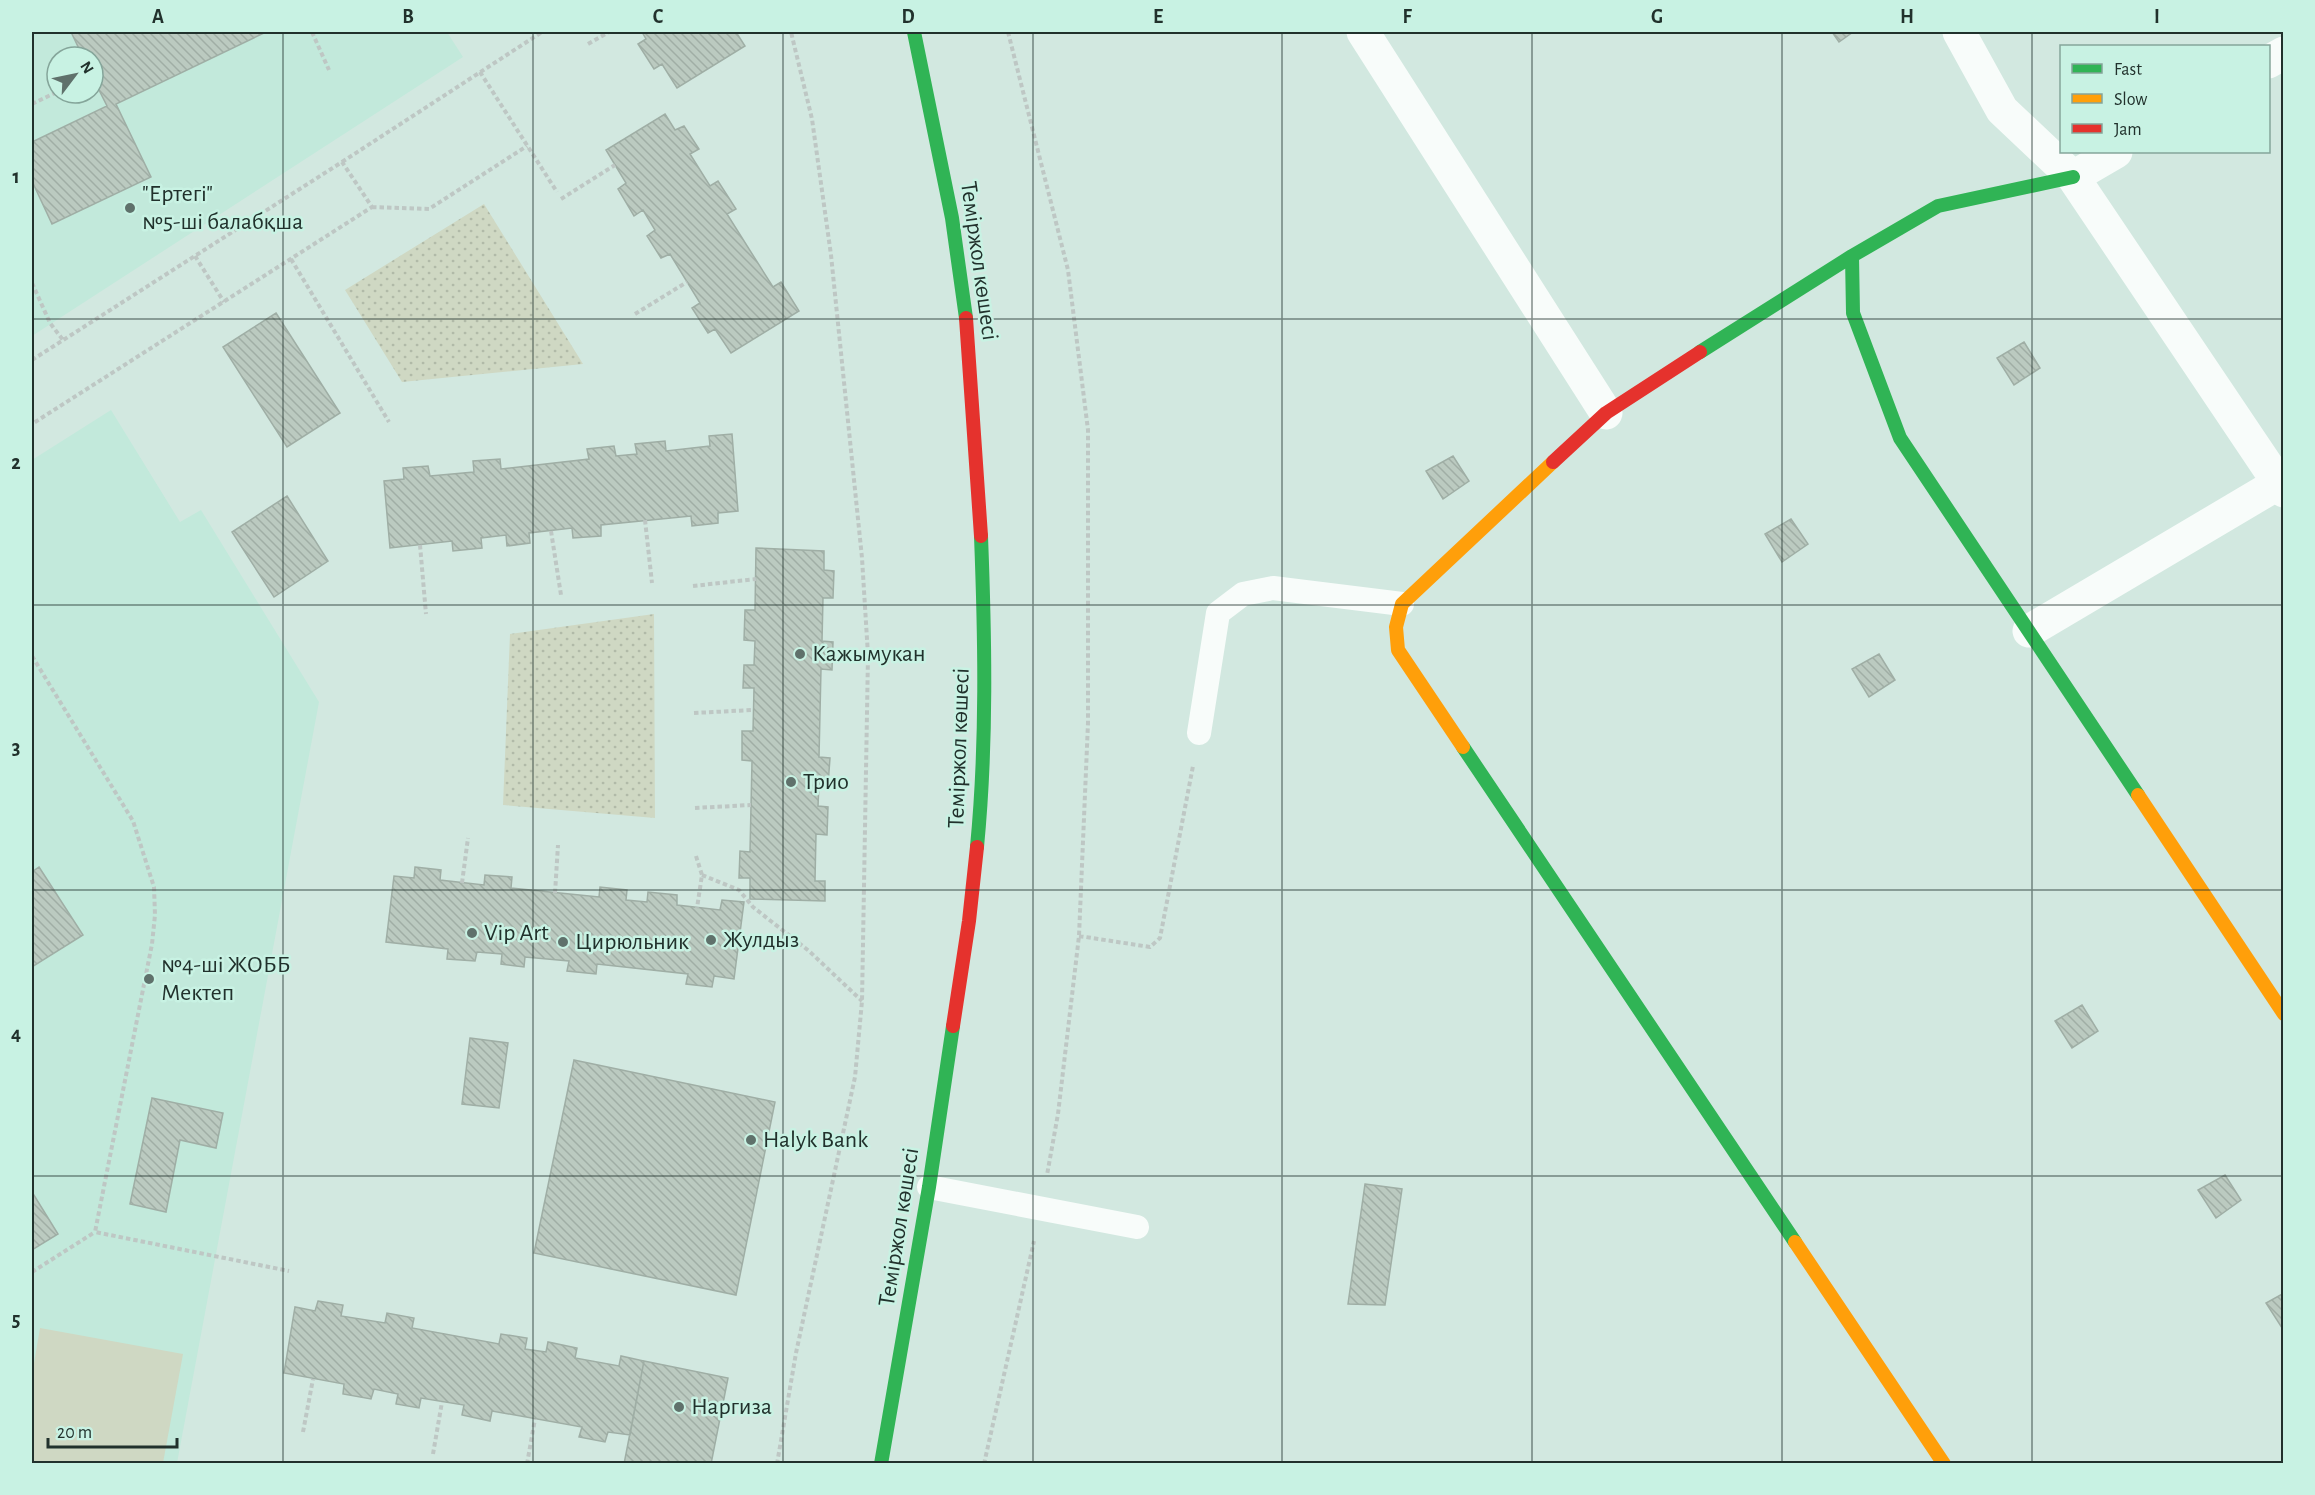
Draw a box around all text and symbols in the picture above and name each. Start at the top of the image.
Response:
text: A [152,7,164,27]
text: B [402,7,414,27]
text: C [653,7,664,27]
text: D [901,7,915,27]
text: E [1153,7,1163,27]
text: F [1402,7,1412,27]
text: G [1651,7,1663,27]
text: H [1900,7,1914,27]
text: I [2154,7,2160,27]
north arrow [45,45,105,105]
legend [2060,45,2270,153]
text: N [77,59,97,77]
text: Fast [2114,61,2142,79]
text: Slow [2114,91,2147,109]
text: Jam [2114,121,2142,139]
text: 1 [12,167,20,187]
street label: Теміржол көшесі [956,180,1002,342]
place label: "Ертегі" №5-ші балабқша [142,182,303,234]
marker: "Ертегі" №5-ші балабқша [123,201,137,215]
text: 2 [11,453,21,473]
place label: Кажымукан [812,642,926,666]
marker: Кажымукан [793,647,807,661]
street label: Теміржол көшесі [944,668,974,828]
text: 3 [12,738,20,758]
place label: Трио [803,770,849,794]
marker: Трио [784,775,798,789]
place label: Vip Art [484,921,549,945]
marker: Vip Art [465,926,479,940]
place label: Жулдыз [723,928,799,952]
place label: Цирюльник [575,930,689,954]
marker: Жулдыз [704,933,718,947]
marker: Цирюльник [556,935,570,949]
place label: №4-ші ЖОББ Мектеп [161,953,290,1005]
marker: №4-ші ЖОББ Мектеп [142,972,156,986]
text: 4 [11,1024,21,1044]
place label: Halyk Bank [763,1128,868,1152]
marker: Halyk Bank [744,1133,758,1147]
street label: Теміржол көшесі [875,1146,923,1308]
text: 5 [12,1310,20,1330]
place label: Наргиза [691,1395,772,1419]
marker: Наргиза [672,1400,686,1414]
scale bar [48,1411,177,1449]
text: 20 m [57,1424,92,1442]

